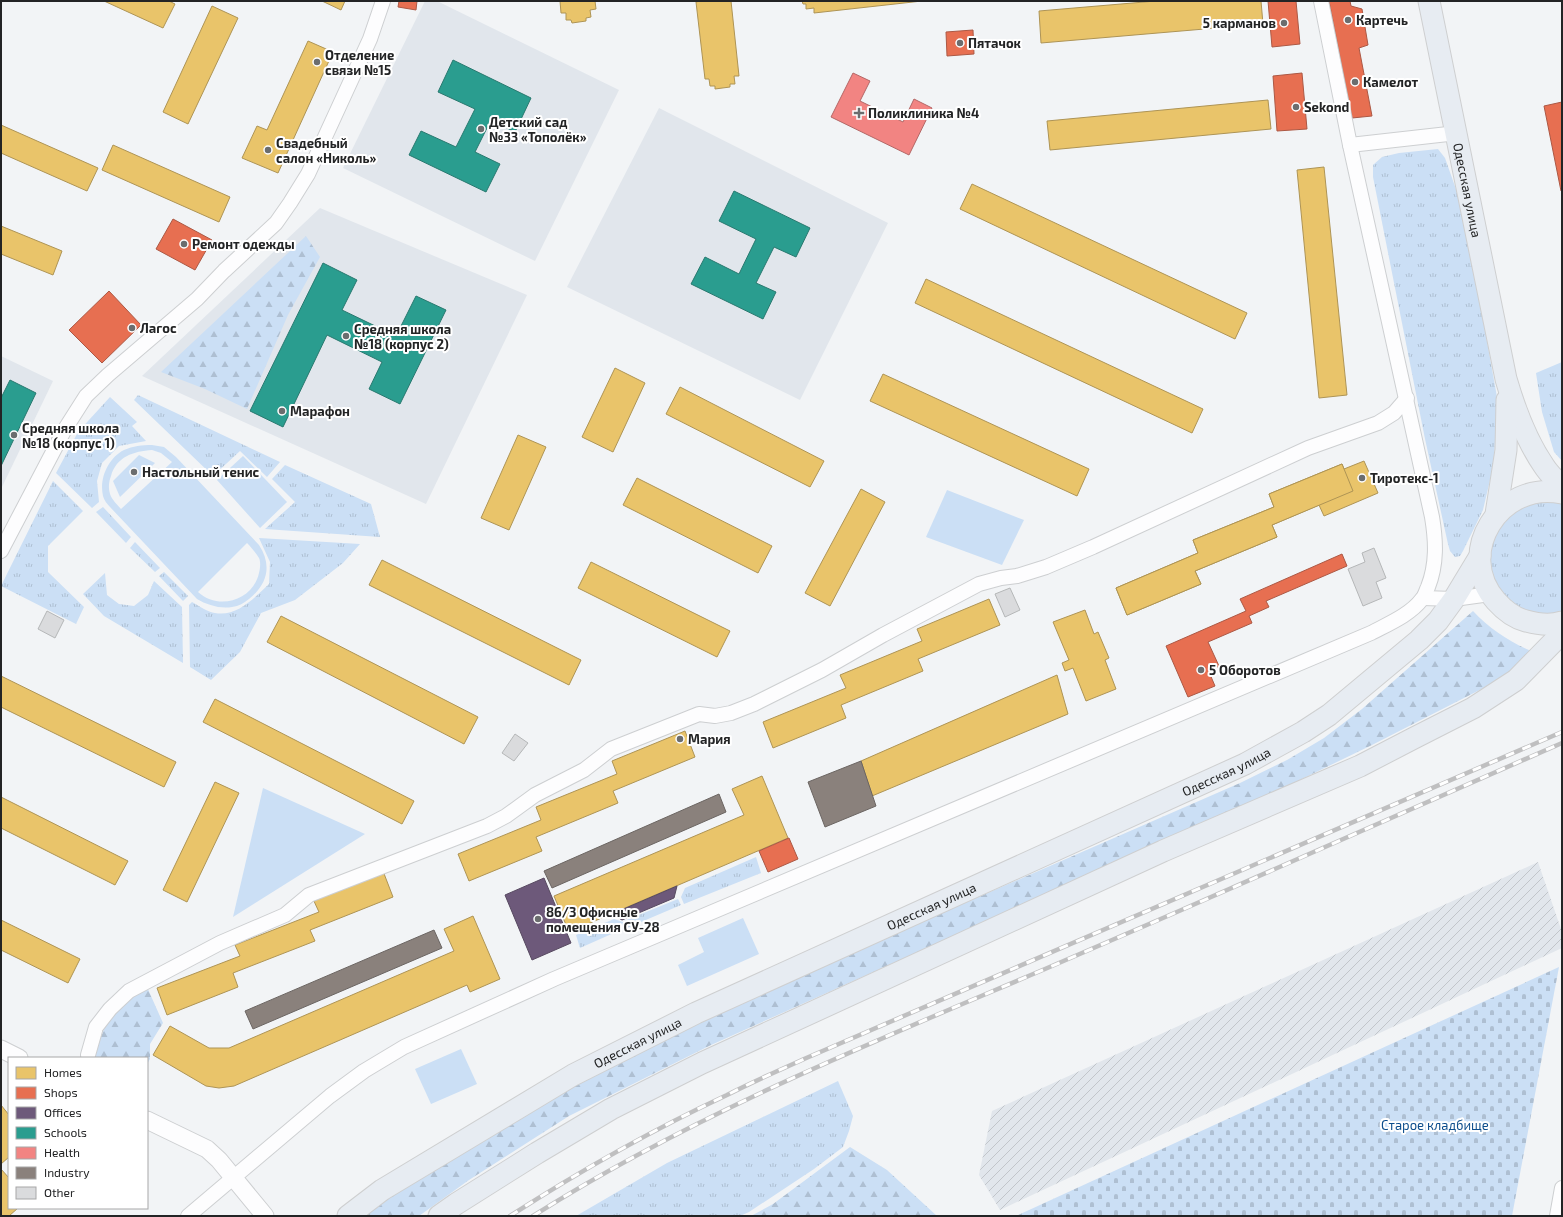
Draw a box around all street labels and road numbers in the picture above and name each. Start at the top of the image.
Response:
street label: Одесская улица [1450,141,1485,239]
street label: Одесская улица [1179,744,1273,800]
street label: Одесская улица [884,879,979,933]
street label: Одесская улица [591,1014,684,1071]

